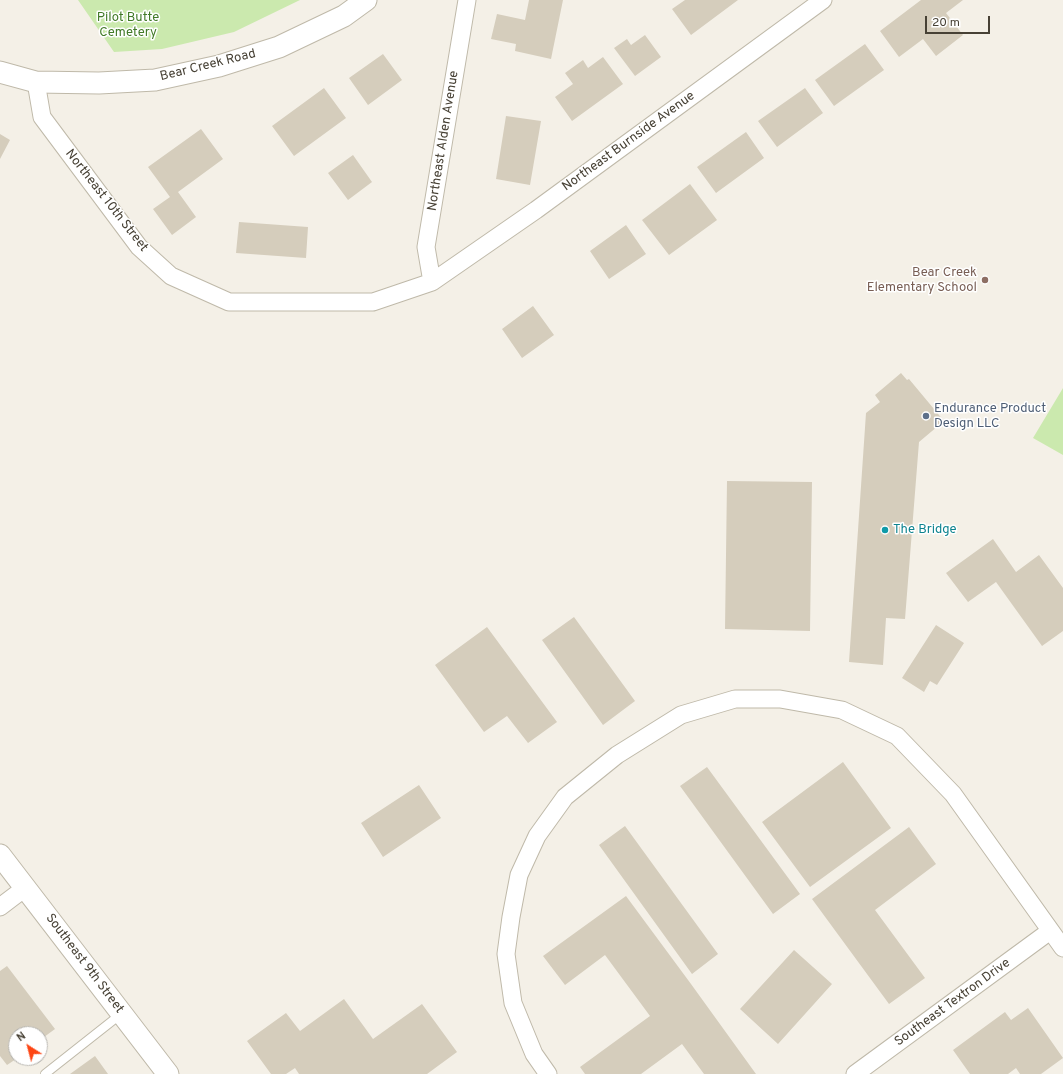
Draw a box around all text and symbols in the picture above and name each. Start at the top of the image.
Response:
scale bar [927,8,992,34]
park label: Pilot Butte Cemetery [97,10,159,41]
text: 20 m [932,15,960,31]
street label: Bear Creek Road [159,47,257,85]
street label: Northeast Alden Avenue [425,70,463,212]
street label: Northeast Burnside Avenue [560,89,698,195]
street label: Northeast 10th Street [61,147,151,255]
place label: Bear Creek Elementary School [867,265,977,296]
marker: Bear Creek Elementary School [980,275,990,285]
place label: Endurance Product Design LLC [934,401,1046,432]
marker: Endurance Product Design LLC [921,411,931,421]
place label: The Bridge [893,522,957,538]
marker: The Bridge [880,525,890,535]
street label: Southeast 9th Street [41,911,127,1017]
street label: Southeast Textron Drive [892,956,1014,1050]
north arrow [8,1026,48,1066]
text: N [14,1029,29,1045]

